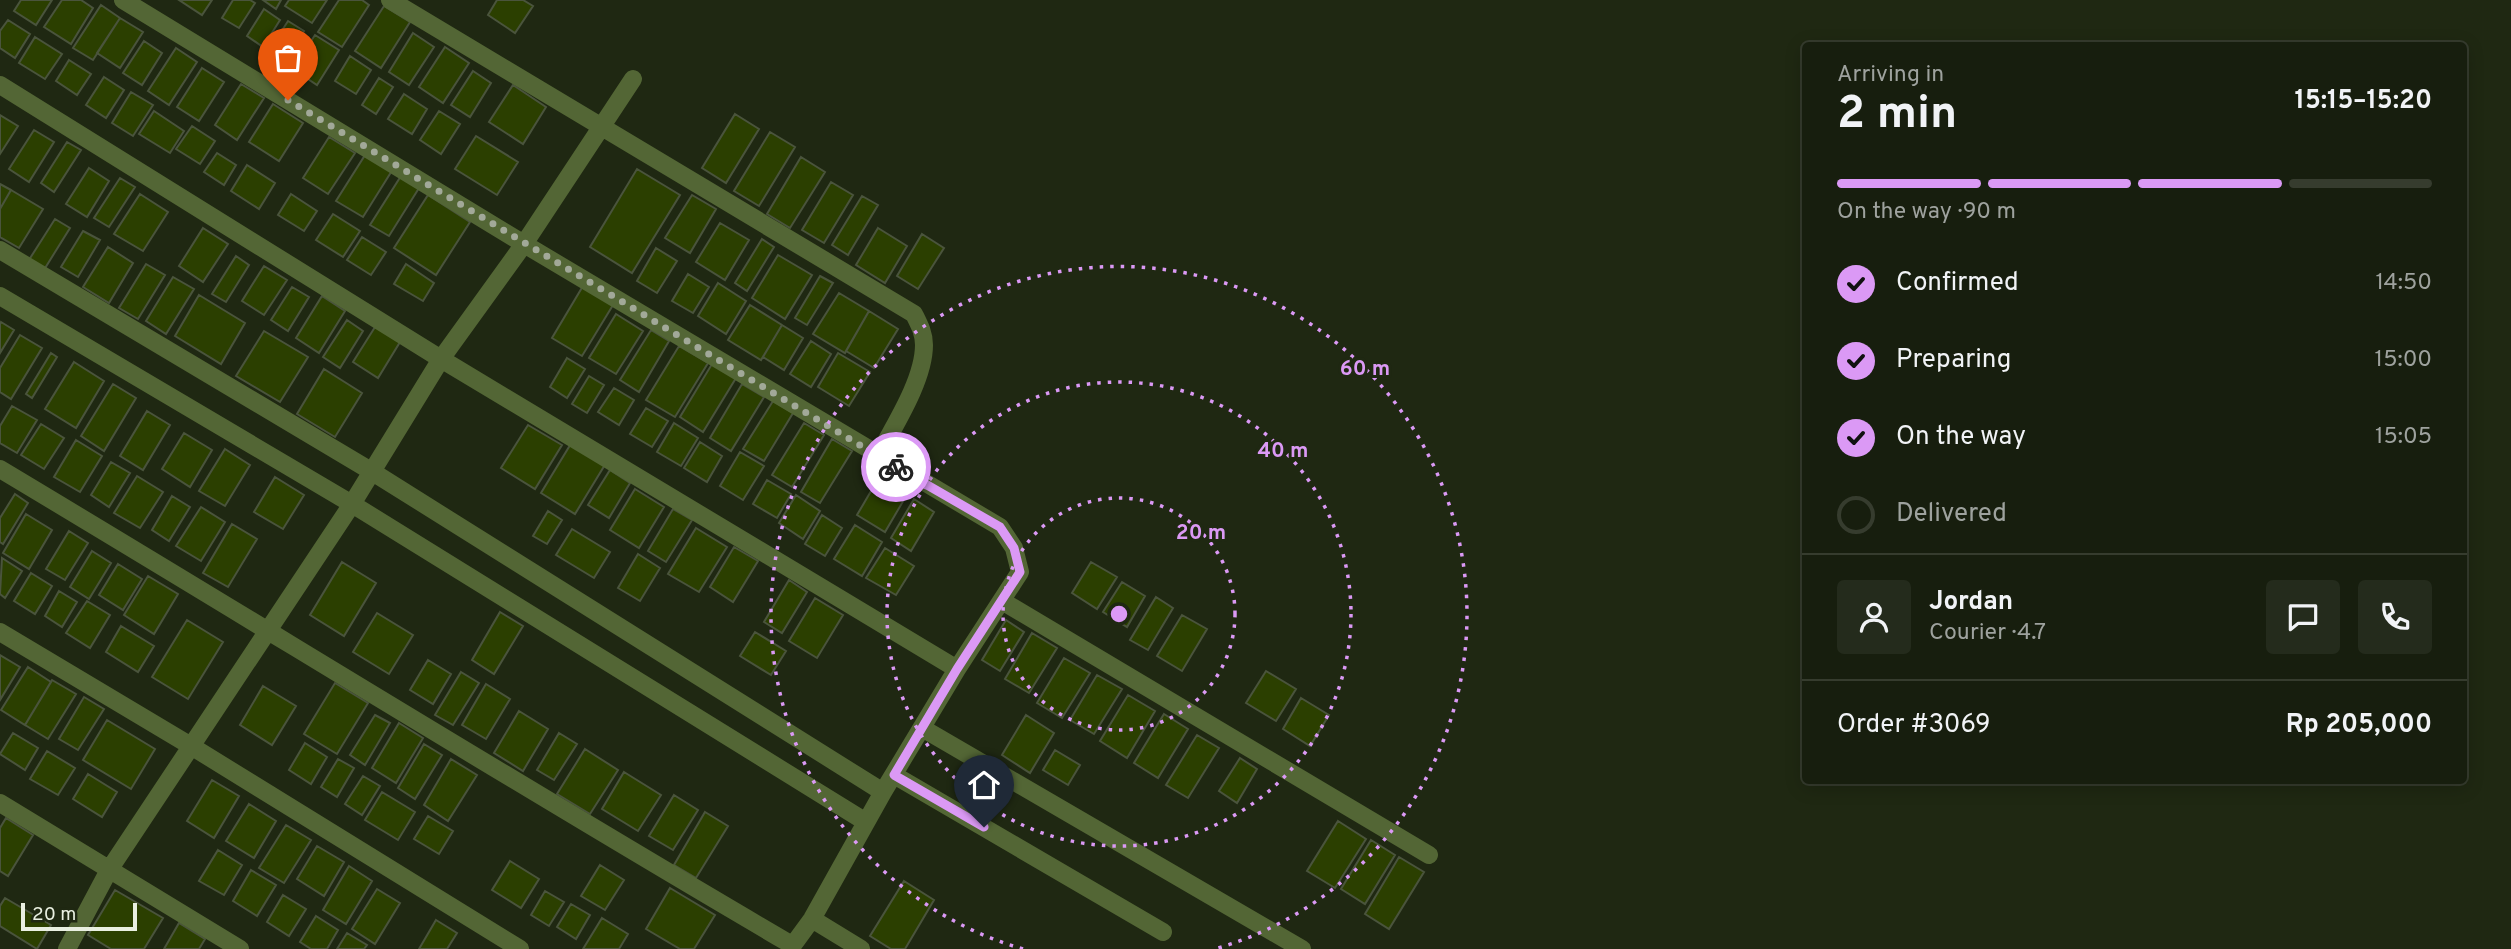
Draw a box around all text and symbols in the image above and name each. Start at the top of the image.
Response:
pin [258,28,318,100]
icon: bag [269,39,307,77]
text: Arriving in [1837,61,1944,90]
text: 15:15–15:20 [2294,85,2432,118]
text: 2 min [1837,86,1957,145]
text: On the way · 90 m [1837,198,2016,227]
icon: check [1837,265,1875,303]
text: Confirmed [1896,267,2019,300]
text: 14:50 [2375,269,2432,298]
icon: check [1837,342,1875,380]
text: Preparing [1896,344,2011,377]
text: 15:00 [2375,346,2432,375]
text: 60 m [1340,356,1390,383]
icon: check [1837,419,1875,457]
text: On the way [1896,421,2026,454]
text: 15:05 [2375,423,2432,452]
courier [861,432,931,502]
text: 40 m [1258,438,1308,465]
icon: bike [877,448,915,486]
text: Delivered [1896,498,2007,531]
text: 20 m [1176,520,1226,547]
button: person [1837,580,1911,654]
button: chat [2266,580,2340,654]
button: phone [2358,580,2432,654]
text: Jordan [1929,586,2013,619]
centre of rings [1107,602,1131,626]
text: Courier · 4.7 [1929,619,2046,648]
text: Order #3069 [1837,709,1991,742]
text: Rp 205,000 [2286,709,2432,742]
pin [954,755,1014,827]
icon: home [965,766,1003,804]
scale bar [21,900,136,932]
text: 20 m [32,903,76,927]

